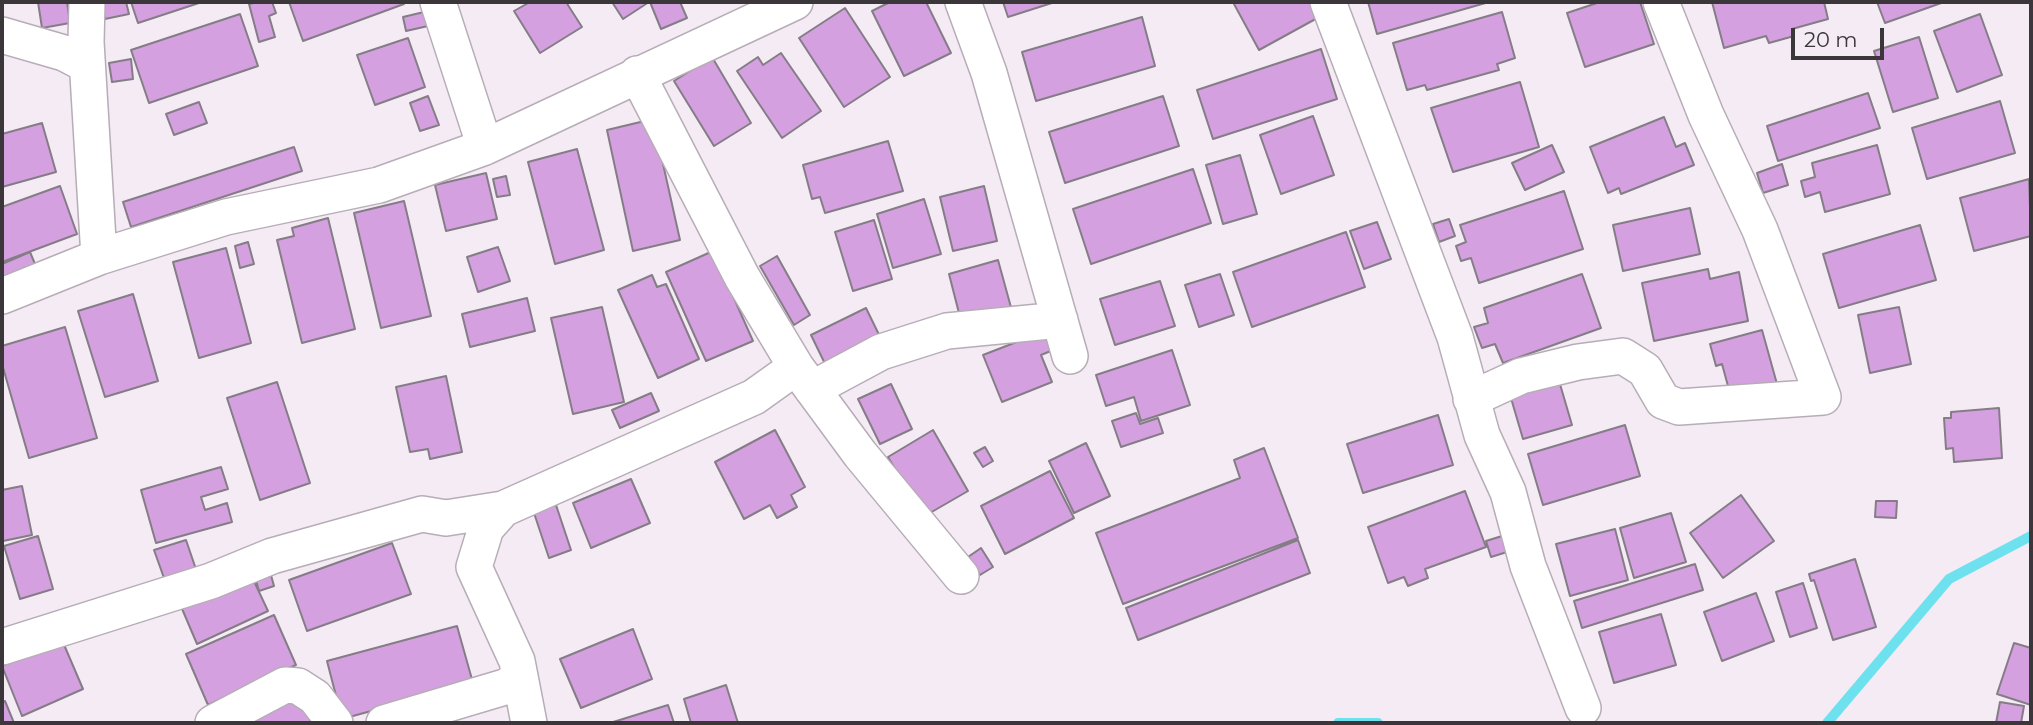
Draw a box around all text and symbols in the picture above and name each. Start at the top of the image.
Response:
scale bar [1795,14,1888,58]
text: 20 m [1804,27,1858,52]

